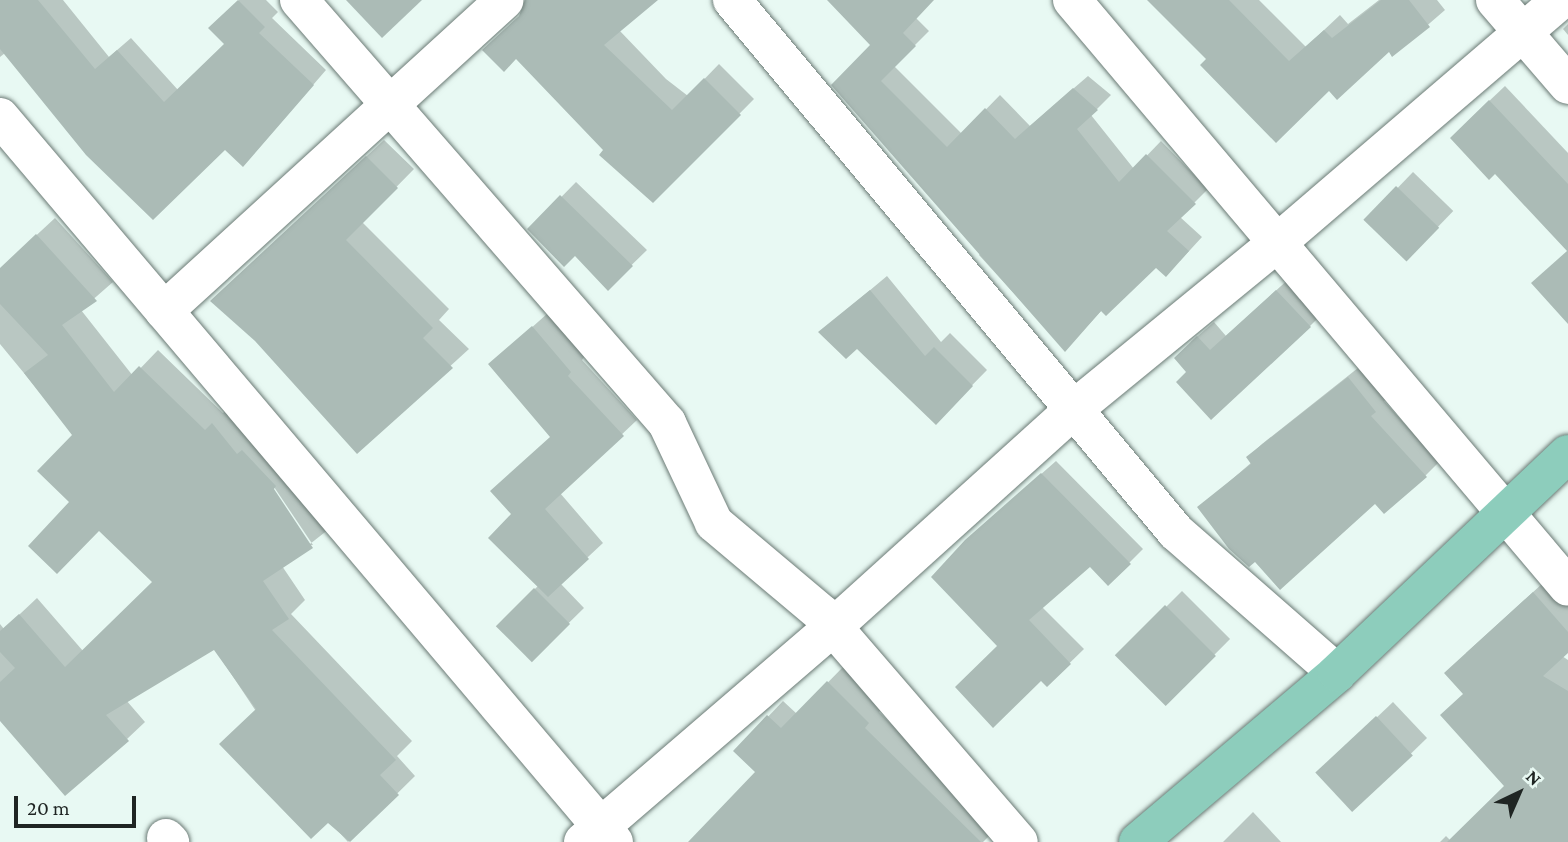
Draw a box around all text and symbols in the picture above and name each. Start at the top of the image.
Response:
north arrow [1484,758,1554,828]
text: N [1522,765,1546,790]
scale bar [18,782,140,826]
text: 20 m [27,796,70,820]

